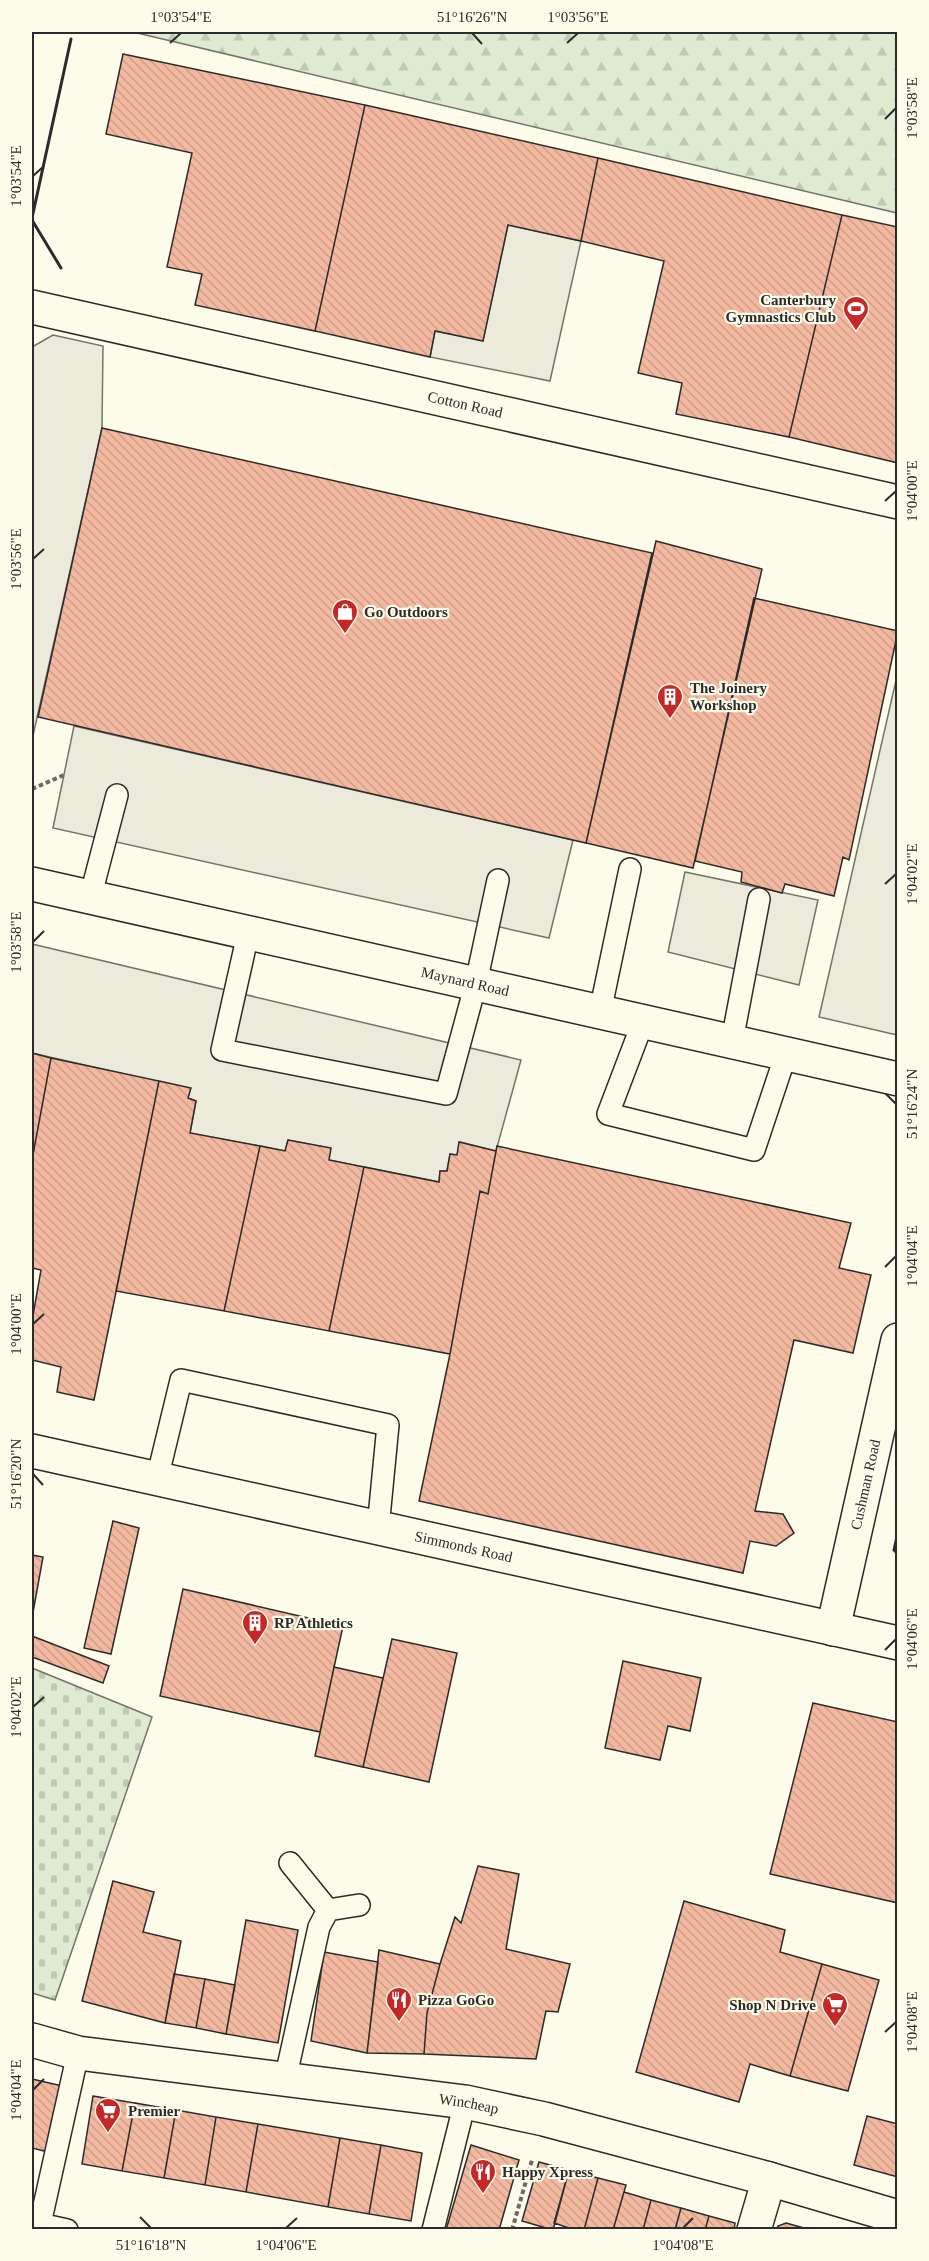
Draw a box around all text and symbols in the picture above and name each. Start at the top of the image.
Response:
text: 1°03'54"E [150,9,212,25]
text: 51°16'26"N [437,9,507,25]
text: 1°03'56"E [547,9,609,25]
text: 1°03'58"E [904,77,920,139]
text: 1°03'54"E [8,145,24,207]
place label: Canterbury Gymnastics Club [726,292,836,325]
sports icon: Canterbury Gymnastics Club [841,294,871,332]
street label: Cotton Road [426,388,505,421]
text: 1°04'00"E [904,460,920,522]
text: 1°03'56"E [8,528,24,590]
shop icon: Go Outdoors [330,597,360,635]
place label: Go Outdoors [364,604,448,620]
place label: The Joinery Workshop [690,680,768,713]
building icon: The Joinery Workshop [655,682,685,720]
text: 1°04'02"E [904,843,920,905]
text: 1°03'58"E [8,911,24,973]
street label: Maynard Road [420,964,511,999]
text: 51°16'24"N [904,1069,920,1139]
text: 1°04'04"E [904,1225,920,1287]
text: 1°04'00"E [8,1293,24,1355]
street label: Cushman Road [848,1437,883,1531]
text: 51°16'20"N [8,1439,24,1509]
street label: Simmonds Road [413,1528,514,1565]
building icon: RP Athletics [240,1608,270,1646]
text: 1°04'06"E [904,1608,920,1670]
place label: RP Athletics [274,1615,353,1631]
text: 1°04'02"E [8,1676,24,1738]
restaurant icon: Pizza GoGo [384,1985,414,2023]
supermarket icon: Shop N Drive [820,1990,850,2028]
text: 1°04'08"E [904,1991,920,2053]
place label: Pizza GoGo [418,1992,494,2008]
place label: Shop N Drive [729,1997,816,2013]
text: 1°04'04"E [8,2059,24,2121]
street label: Wincheap [438,2091,500,2117]
supermarket icon: Premier [93,2096,123,2134]
place label: Premier [128,2103,181,2119]
restaurant icon: Happy Xpress [468,2157,498,2195]
place label: Happy Xpress [502,2164,593,2180]
text: 51°16'18"N [116,2237,186,2253]
text: 1°04'06"E [255,2237,317,2253]
text: 1°04'08"E [652,2237,714,2253]

